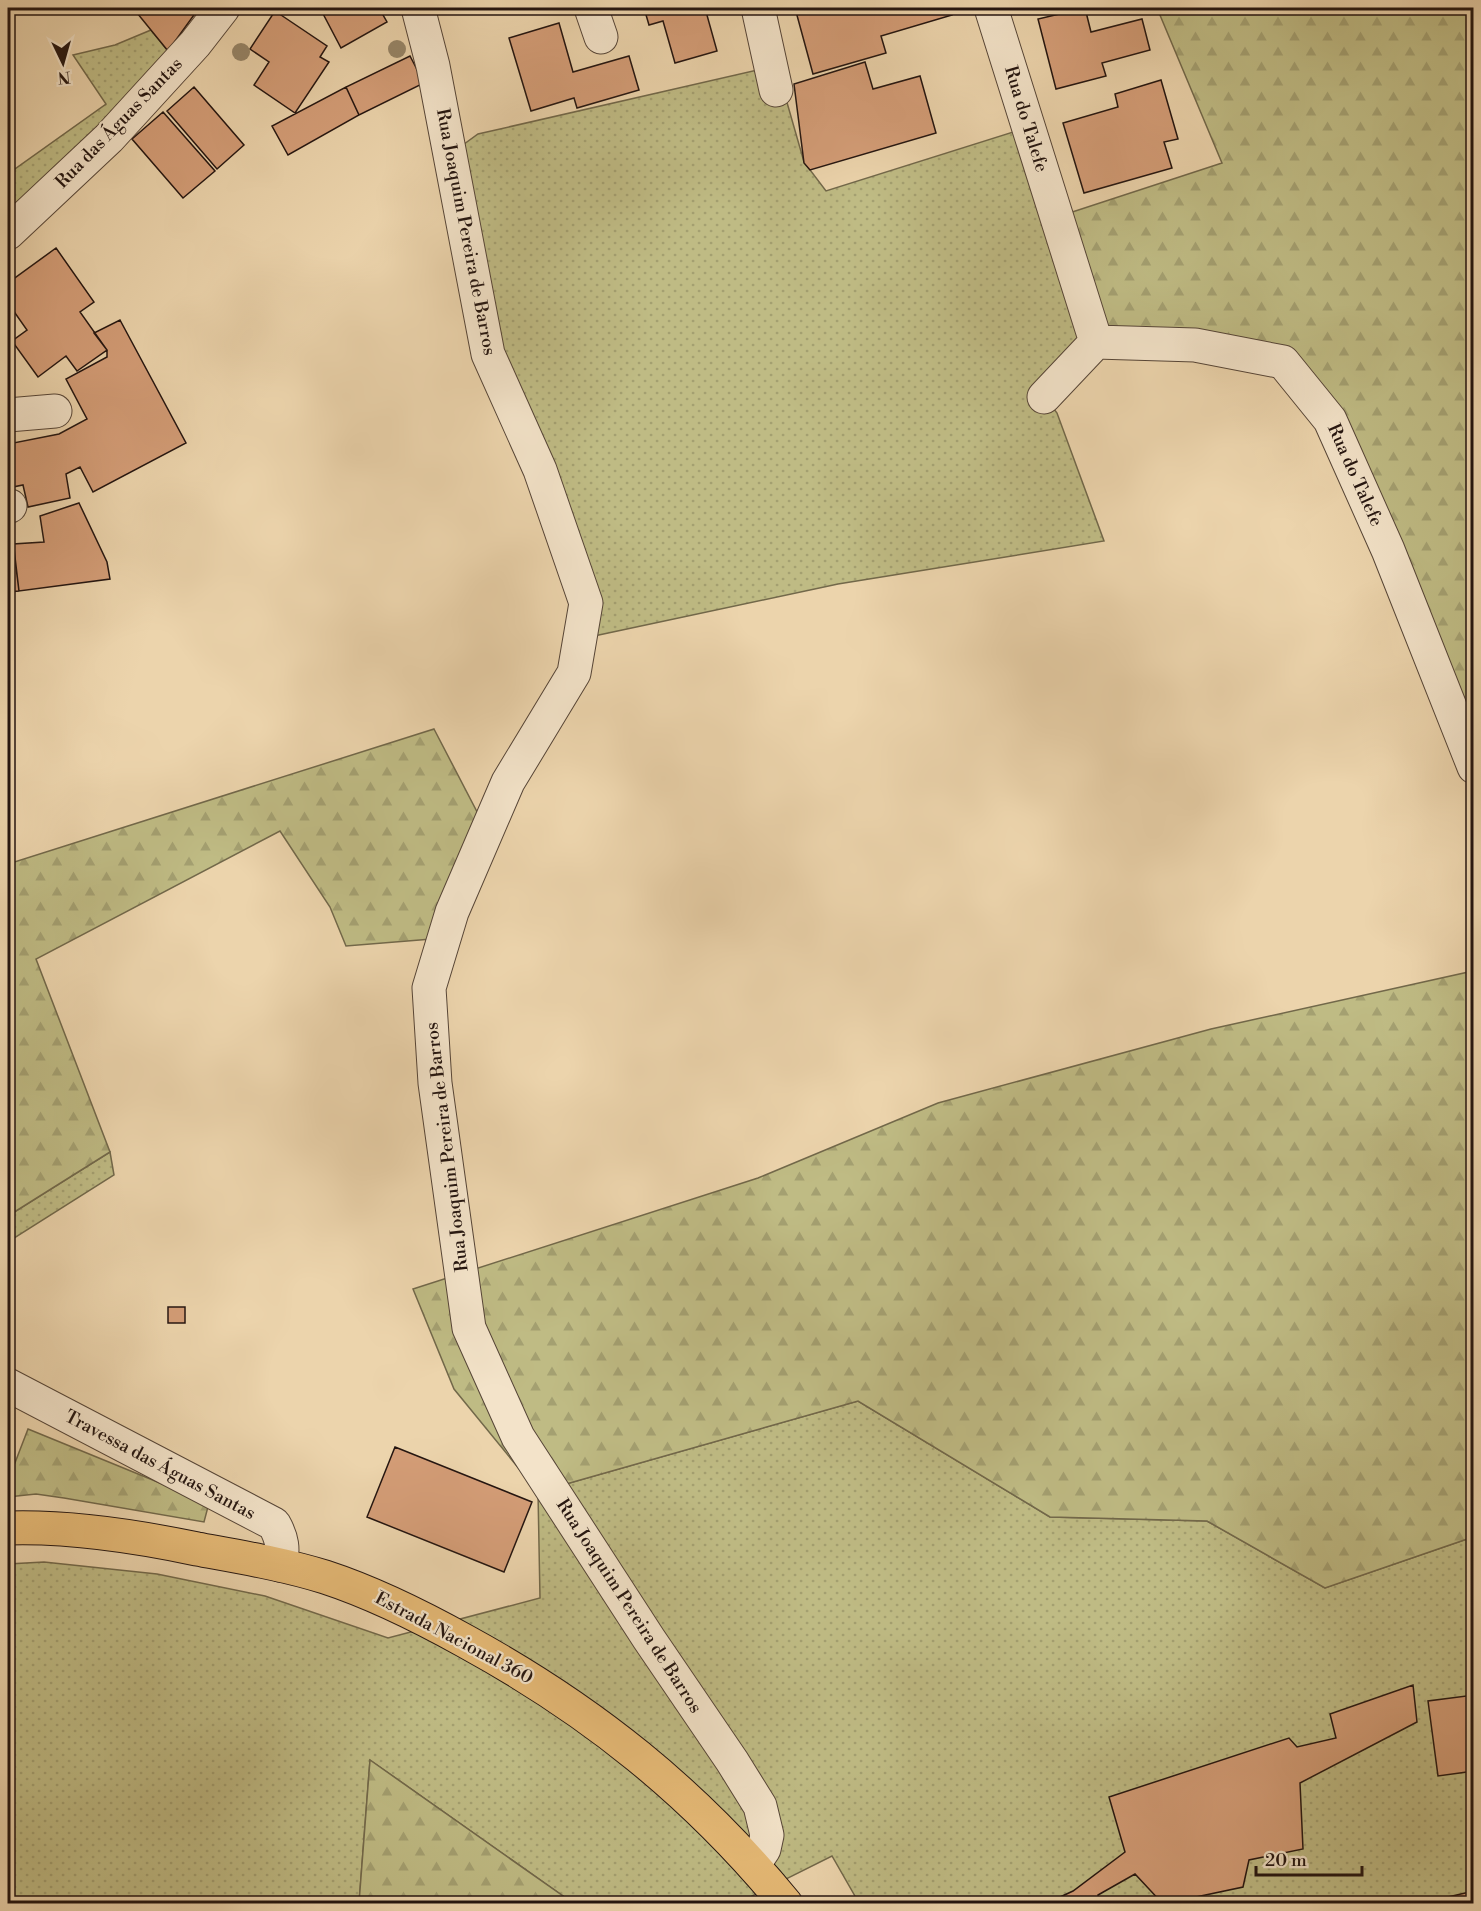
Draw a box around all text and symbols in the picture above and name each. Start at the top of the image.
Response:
north arrow [33,33,93,93]
street label: Rua das Águas Santas [50,53,188,193]
street label: Rua do Talefe [999,63,1053,175]
text: N [57,66,71,87]
street label: Rua Joaquim Pereira de Barros [431,107,501,358]
street label: Rua do Talefe [1322,420,1388,530]
street label: Rua Joaquim Pereira de Barros [420,1021,474,1273]
street label: Travessa das Águas Santas [61,1405,259,1525]
street label: Rua Joaquim Pereira de Barros [551,1494,707,1718]
street label: Estrada Nacional 360 [371,1587,537,1689]
scale bar [1256,1839,1362,1877]
text: 20 m [1265,1849,1307,1872]

